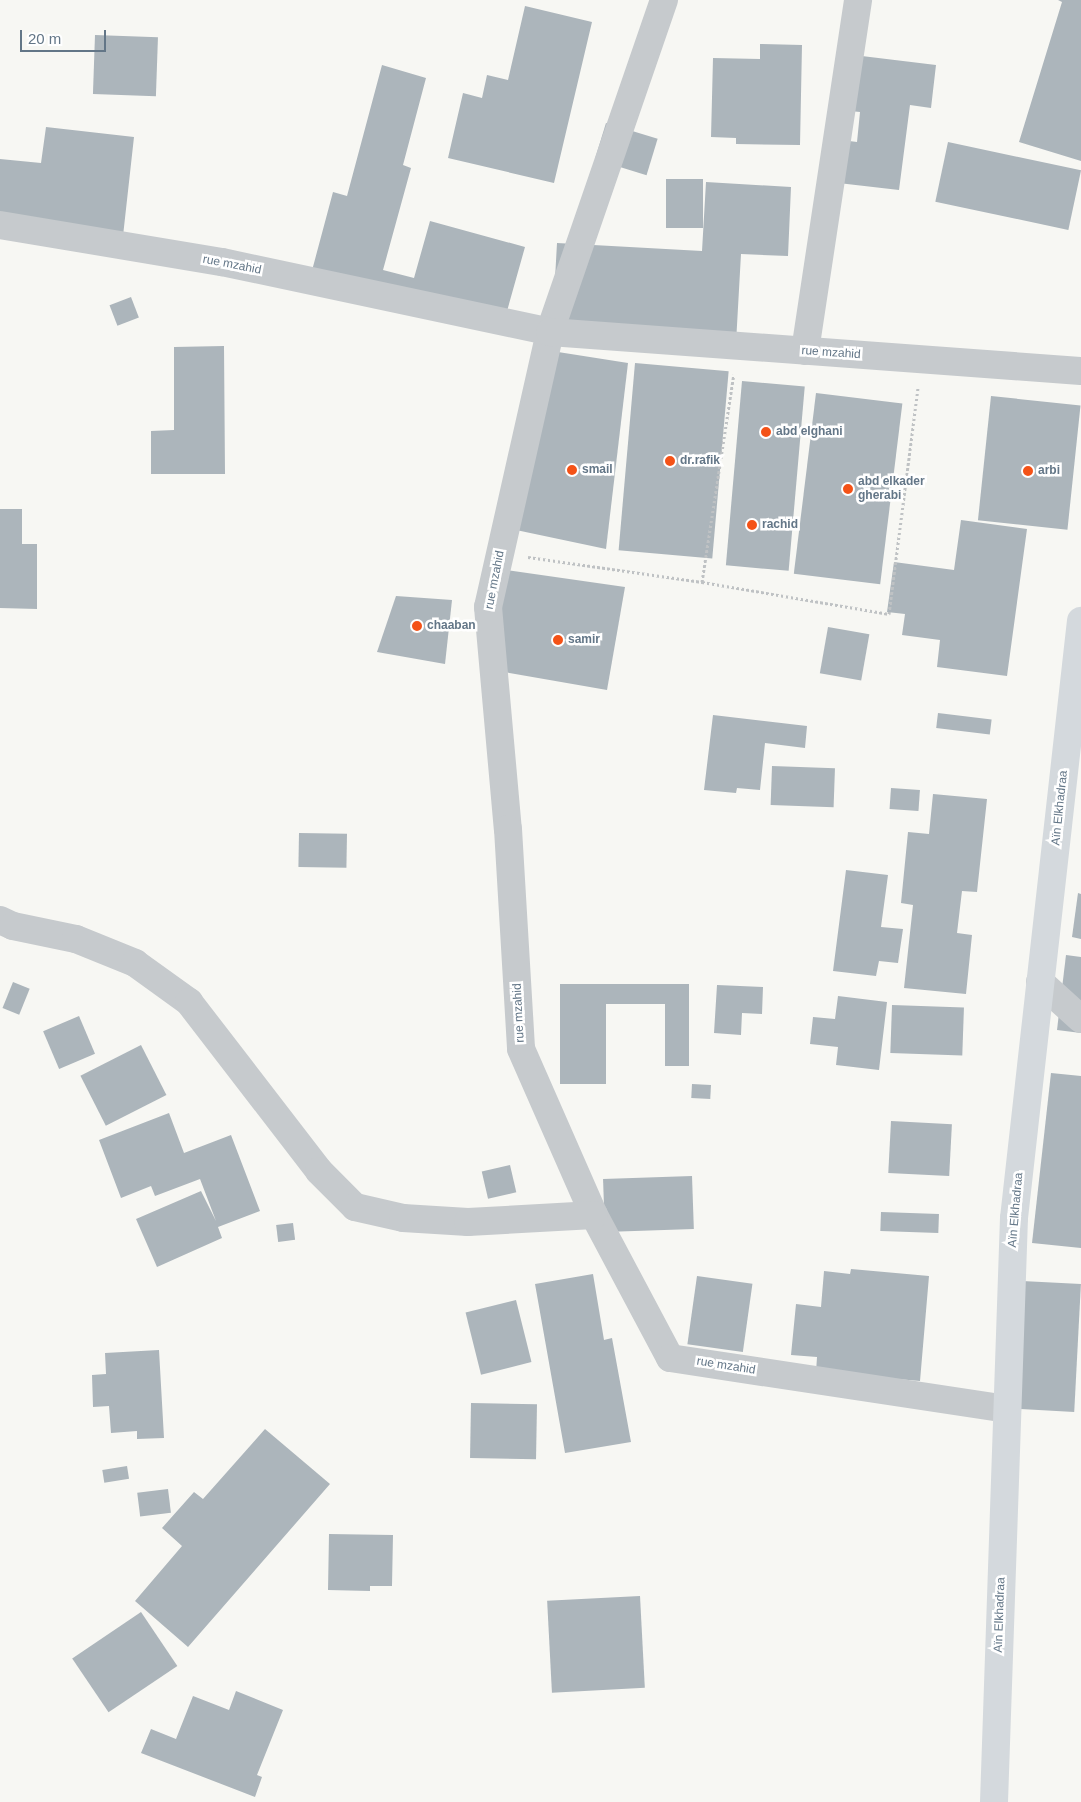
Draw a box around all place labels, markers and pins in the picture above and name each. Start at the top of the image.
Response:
place label: abd elghani [776,425,843,439]
marker: abd elghani [760,426,772,438]
place label: dr.rafik [680,454,720,468]
marker: dr.rafik [664,455,676,467]
place label: smail [582,463,613,477]
marker: smail [566,464,578,476]
place label: arbi [1038,464,1060,478]
marker: arbi [1022,465,1034,477]
place label: abd elkader gherabi [858,475,925,503]
marker: abd elkader gherabi [842,483,854,495]
place label: rachid [762,518,798,532]
marker: rachid [746,519,758,531]
place label: chaaban [427,619,476,633]
marker: chaaban [411,620,423,632]
place label: samir [568,633,600,647]
marker: samir [552,634,564,646]

